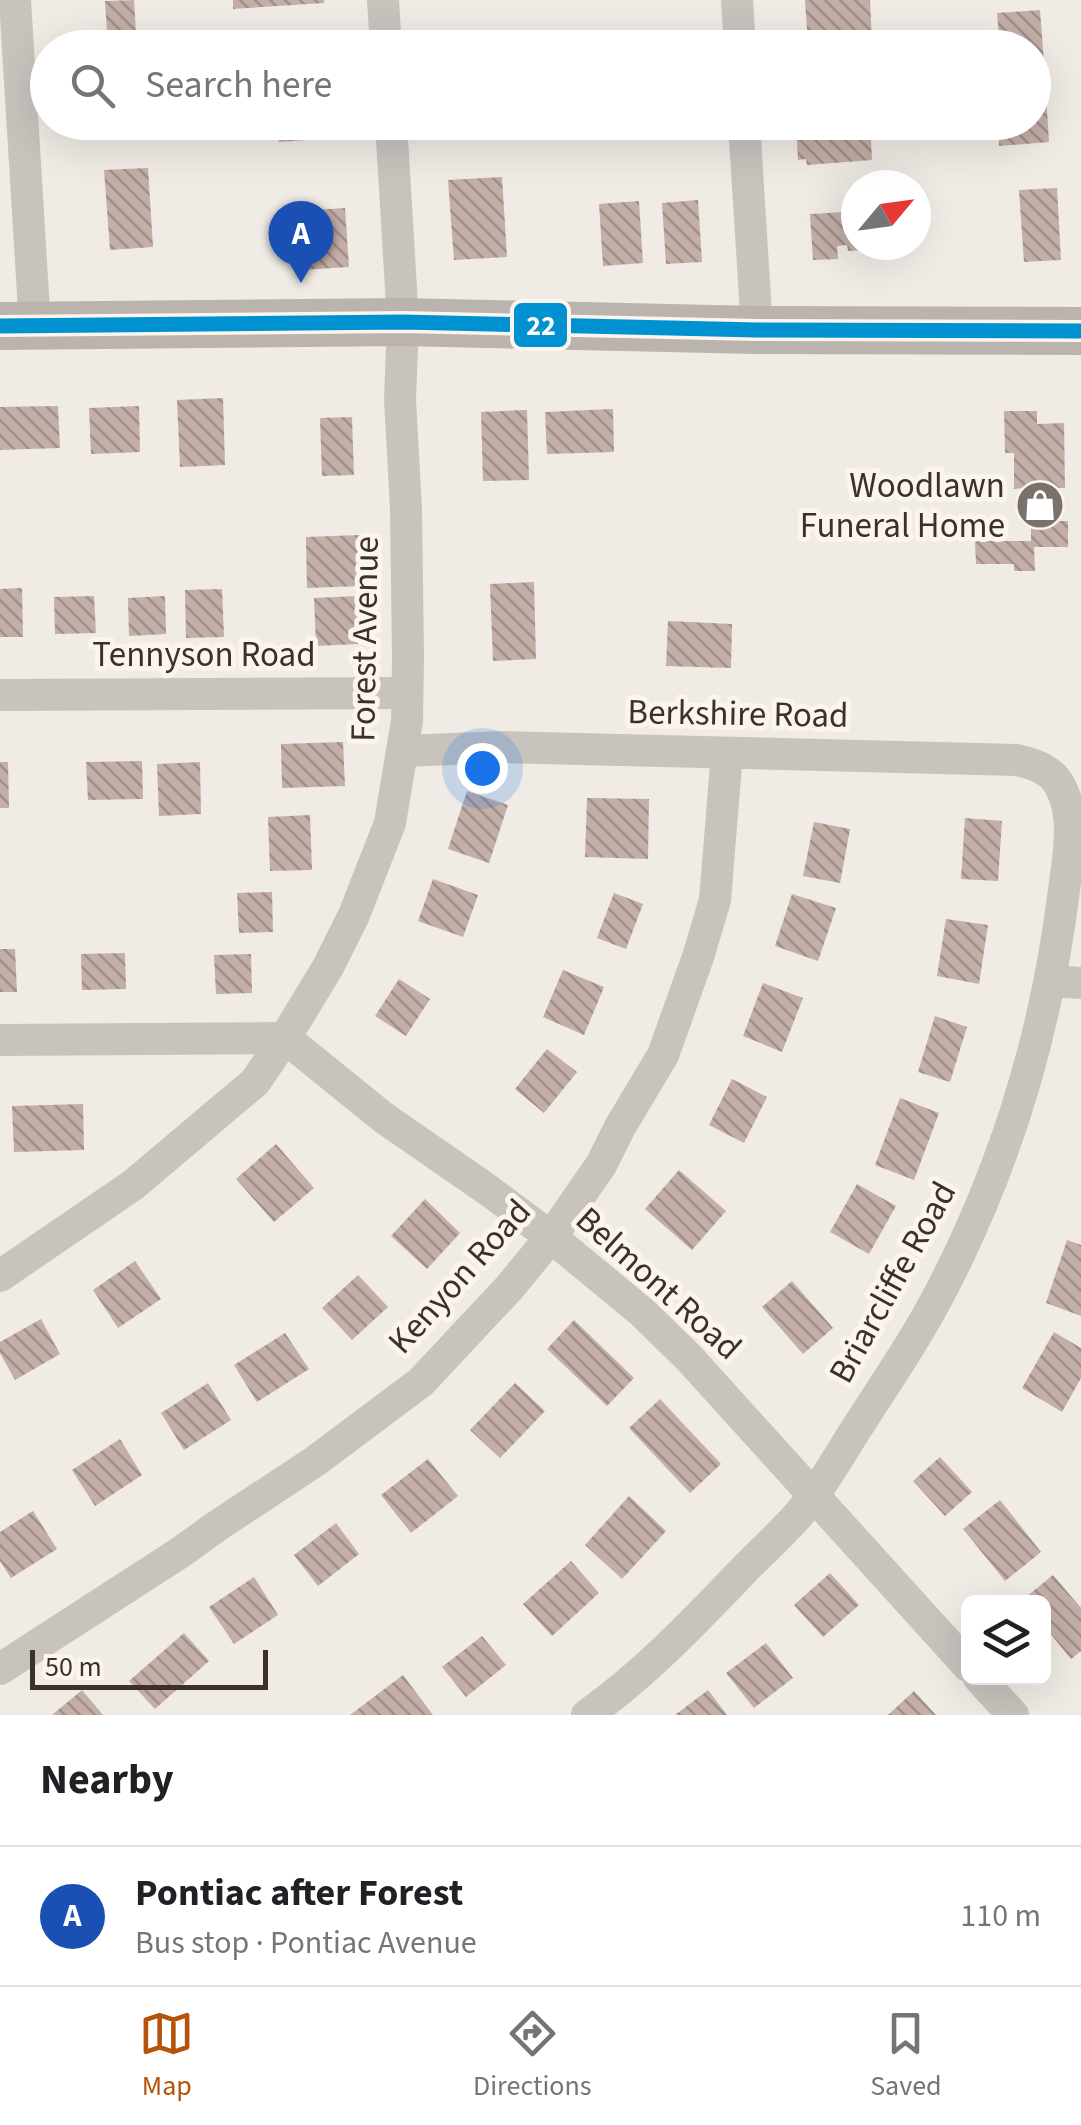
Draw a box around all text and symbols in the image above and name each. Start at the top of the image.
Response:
search box [30,30,1051,140]
icon: search [65,58,120,113]
text: Search here [145,58,332,112]
north arrow [841,170,931,260]
pin: A [268,200,334,283]
line badge: 22 [512,301,569,349]
text: 22 [526,306,556,346]
place label: Woodlawn Funeral Home [800,461,1005,551]
shop icon: Woodlawn Funeral Home [1014,479,1066,531]
street label: Forest Avenue [338,536,392,742]
street label: Tennyson Road [92,630,316,680]
street label: Berkshire Road [627,687,849,741]
your location [457,743,508,794]
street label: Briarcliffe Road [817,1173,969,1392]
street label: Kenyon Road [377,1188,543,1365]
street label: Belmont Road [564,1196,752,1372]
map controls [961,1595,1051,1685]
button: layers [961,1595,1051,1685]
scale bar [30,1645,268,1690]
text: 50 m [45,1647,102,1687]
text: Nearby [40,1750,174,1810]
text: Pontiac after Forest [135,1866,463,1920]
text: A [63,1893,82,1939]
text: 110 m [960,1893,1041,1939]
text: Bus stop · Pontiac Avenue [135,1920,477,1966]
tab: Map [139,2006,194,2106]
tab: Directions [473,2006,592,2106]
tab: Saved [870,2006,942,2106]

